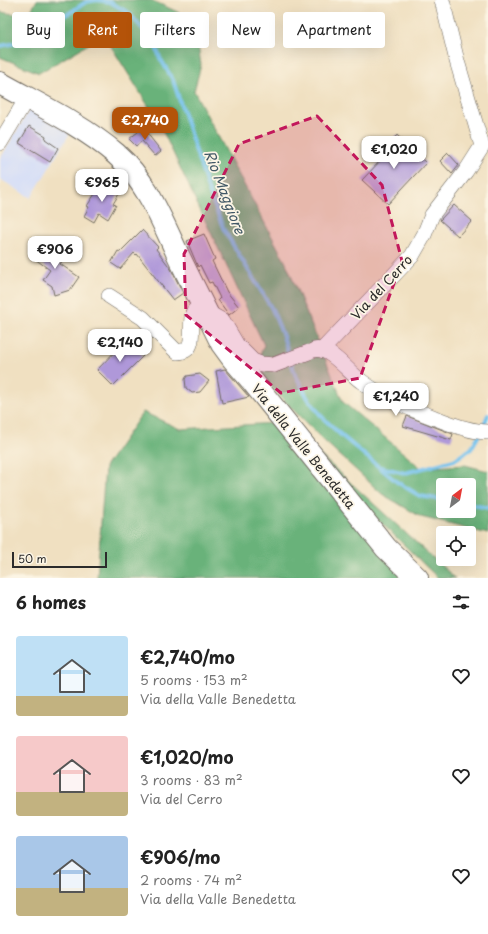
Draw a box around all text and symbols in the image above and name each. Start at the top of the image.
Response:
chip: Buy [12,12,65,48]
chip: Rent [73,12,132,48]
chip: Filters [140,12,209,48]
chip: New [217,12,275,48]
chip: Apartment [283,12,385,48]
pin: €2,740 [112,107,178,141]
text: €2,740 [121,110,169,129]
pin: €1,020 [361,136,427,170]
text: €1,020 [370,139,418,158]
water label: Rio Maggiore [199,147,251,238]
pin: €965 [78,169,126,203]
text: €965 [84,172,120,191]
pin: €906 [31,236,79,270]
text: €906 [37,239,73,258]
street label: Via del Cerro [346,250,416,324]
pin: €2,140 [87,329,153,363]
text: €2,140 [97,332,143,351]
street label: Via della Valle Benedetta [248,379,361,513]
pin: €1,240 [363,383,429,417]
text: €1,240 [373,386,419,405]
north arrow [436,478,476,518]
map controls [436,478,476,566]
button: locate [436,526,476,566]
scale bar [12,550,107,569]
text: 50 m [18,550,47,567]
text: 6 homes [16,589,86,615]
icon: filters [450,591,472,613]
text: €2,740/mo [140,644,235,670]
icon: home [48,652,96,700]
icon: heart [450,665,472,687]
text: 5 rooms · 153 m² [140,670,248,689]
text: Via della Valle Benedetta [140,689,296,708]
text: €1,020/mo [140,744,234,770]
icon: home [48,752,96,800]
icon: heart [450,765,472,787]
text: 3 rooms · 83 m² [140,770,243,789]
text: Via del Cerro [140,789,223,808]
text: €906/mo [140,844,220,870]
icon: home [48,852,96,900]
icon: heart [450,865,472,887]
text: 2 rooms · 74 m² [140,870,242,889]
text: Via della Valle Benedetta [140,889,296,908]

